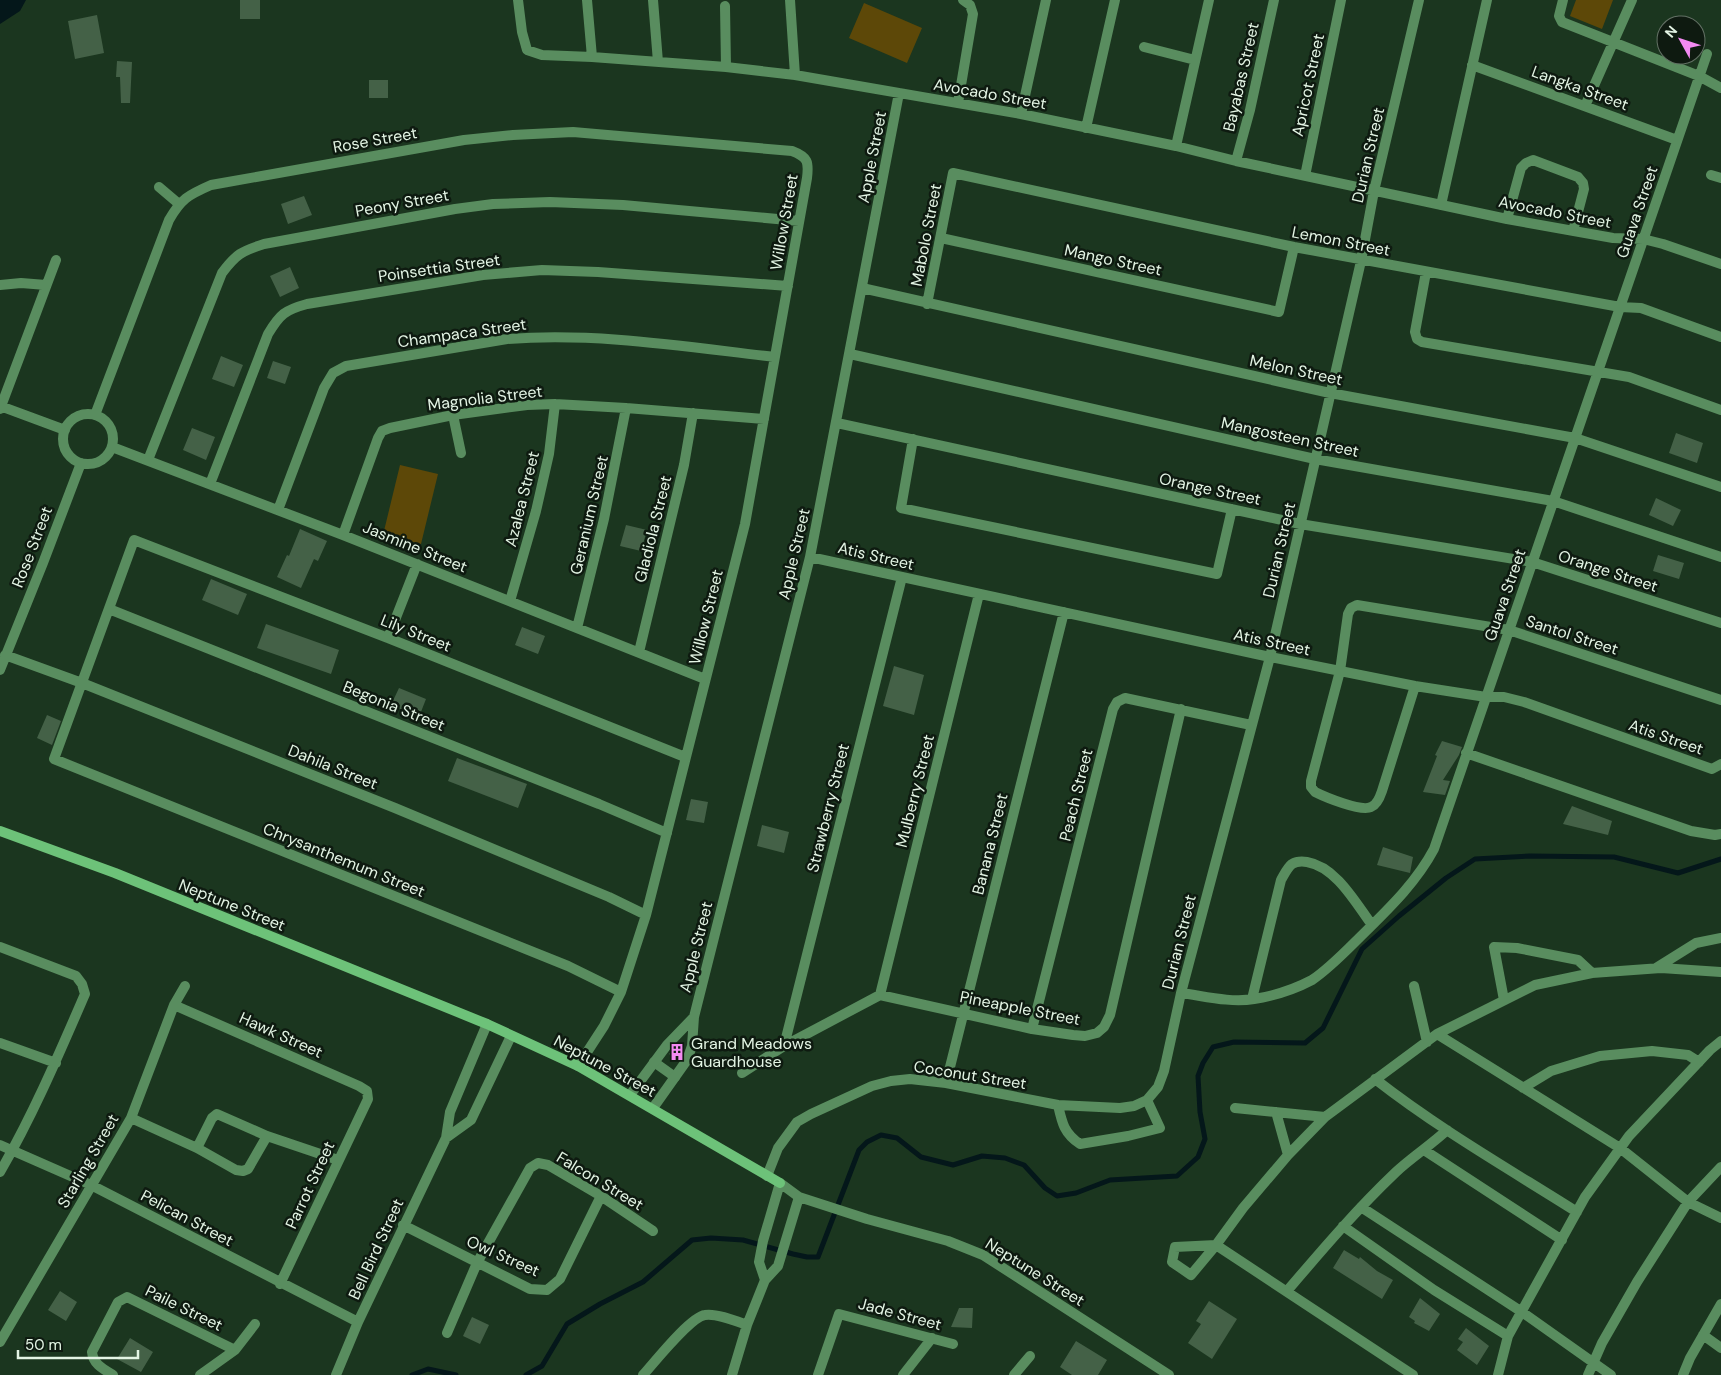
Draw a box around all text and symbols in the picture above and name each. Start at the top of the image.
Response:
north arrow [1656,15,1706,65]
street label: Bayabas Street [1218,20,1264,134]
text: N [1661,22,1681,41]
street label: Apricot Street [1287,32,1329,138]
street label: Langka Street [1529,61,1631,115]
street label: Avocado Street [932,74,1048,114]
street label: Durian Street [1347,105,1389,205]
street label: Apple Street [853,109,891,205]
street label: Rose Street [331,122,419,158]
street label: Guava Street [1611,163,1663,261]
street label: Willow Street [765,172,803,272]
street label: Mabolo Street [906,182,946,288]
street label: Peony Street [353,184,451,222]
street label: Avocado Street [1497,191,1613,233]
street label: Lemon Street [1290,221,1392,261]
street label: Mango Street [1062,239,1164,281]
street label: Poinsettia Street [377,249,501,287]
street label: Champaca Street [396,314,528,352]
street label: Melon Street [1248,350,1344,390]
street label: Magnolia Street [426,381,544,415]
street label: Mangosteen Street [1219,412,1361,462]
street label: Azalea Street [500,449,544,549]
street label: Geranium Street [565,453,613,577]
street label: Orange Street [1157,468,1263,510]
street label: Gladiola Street [630,473,676,585]
street label: Durian Street [1258,500,1300,600]
street label: Rose Street [7,503,57,591]
street label: Apple Street [773,506,815,602]
street label: Jasmine Street [360,517,470,577]
street label: Atis Street [836,537,916,575]
street label: Orange Street [1556,545,1660,597]
street label: Guava Street [1479,546,1531,644]
street label: Willow Street [684,567,728,667]
street label: Lily Street [378,609,454,657]
street label: Santol Street [1523,610,1621,660]
street label: Atis Street [1232,624,1312,660]
street label: Begonia Street [340,676,448,736]
street label: Atis Street [1626,714,1706,760]
street label: Mulberry Street [891,732,939,850]
street label: Dahila Street [285,740,381,794]
street label: Strawberry Street [802,742,854,874]
street label: Peach Street [1054,747,1098,843]
street label: Banana Street [967,791,1013,897]
street label: Chrysanthemum Street [260,818,428,902]
street label: Neptune Street [176,874,288,936]
street label: Durian Street [1157,892,1201,992]
street label: Apple Street [675,899,717,995]
street label: Pineapple Street [958,986,1082,1030]
street label: Hawk Street [236,1007,326,1063]
street label: Neptune Street [550,1030,660,1102]
place label: Grand Meadows Guardhouse [691,1033,812,1072]
building icon: Grand Meadows Guardhouse [667,1042,687,1062]
street label: Coconut Street [912,1056,1028,1094]
street label: Starling Street [53,1110,123,1212]
street label: Parrot Street [281,1138,339,1232]
street label: Falcon Street [553,1147,647,1215]
street label: Pelican Street [137,1185,237,1251]
street label: Bell Bird Street [343,1195,409,1303]
street label: Owl Street [463,1231,543,1281]
street label: Neptune Street [981,1233,1089,1311]
street label: Paile Street [142,1280,226,1336]
street label: Jade Street [856,1293,944,1335]
scale bar [18,1328,138,1360]
text: 50 m [25,1335,62,1355]

